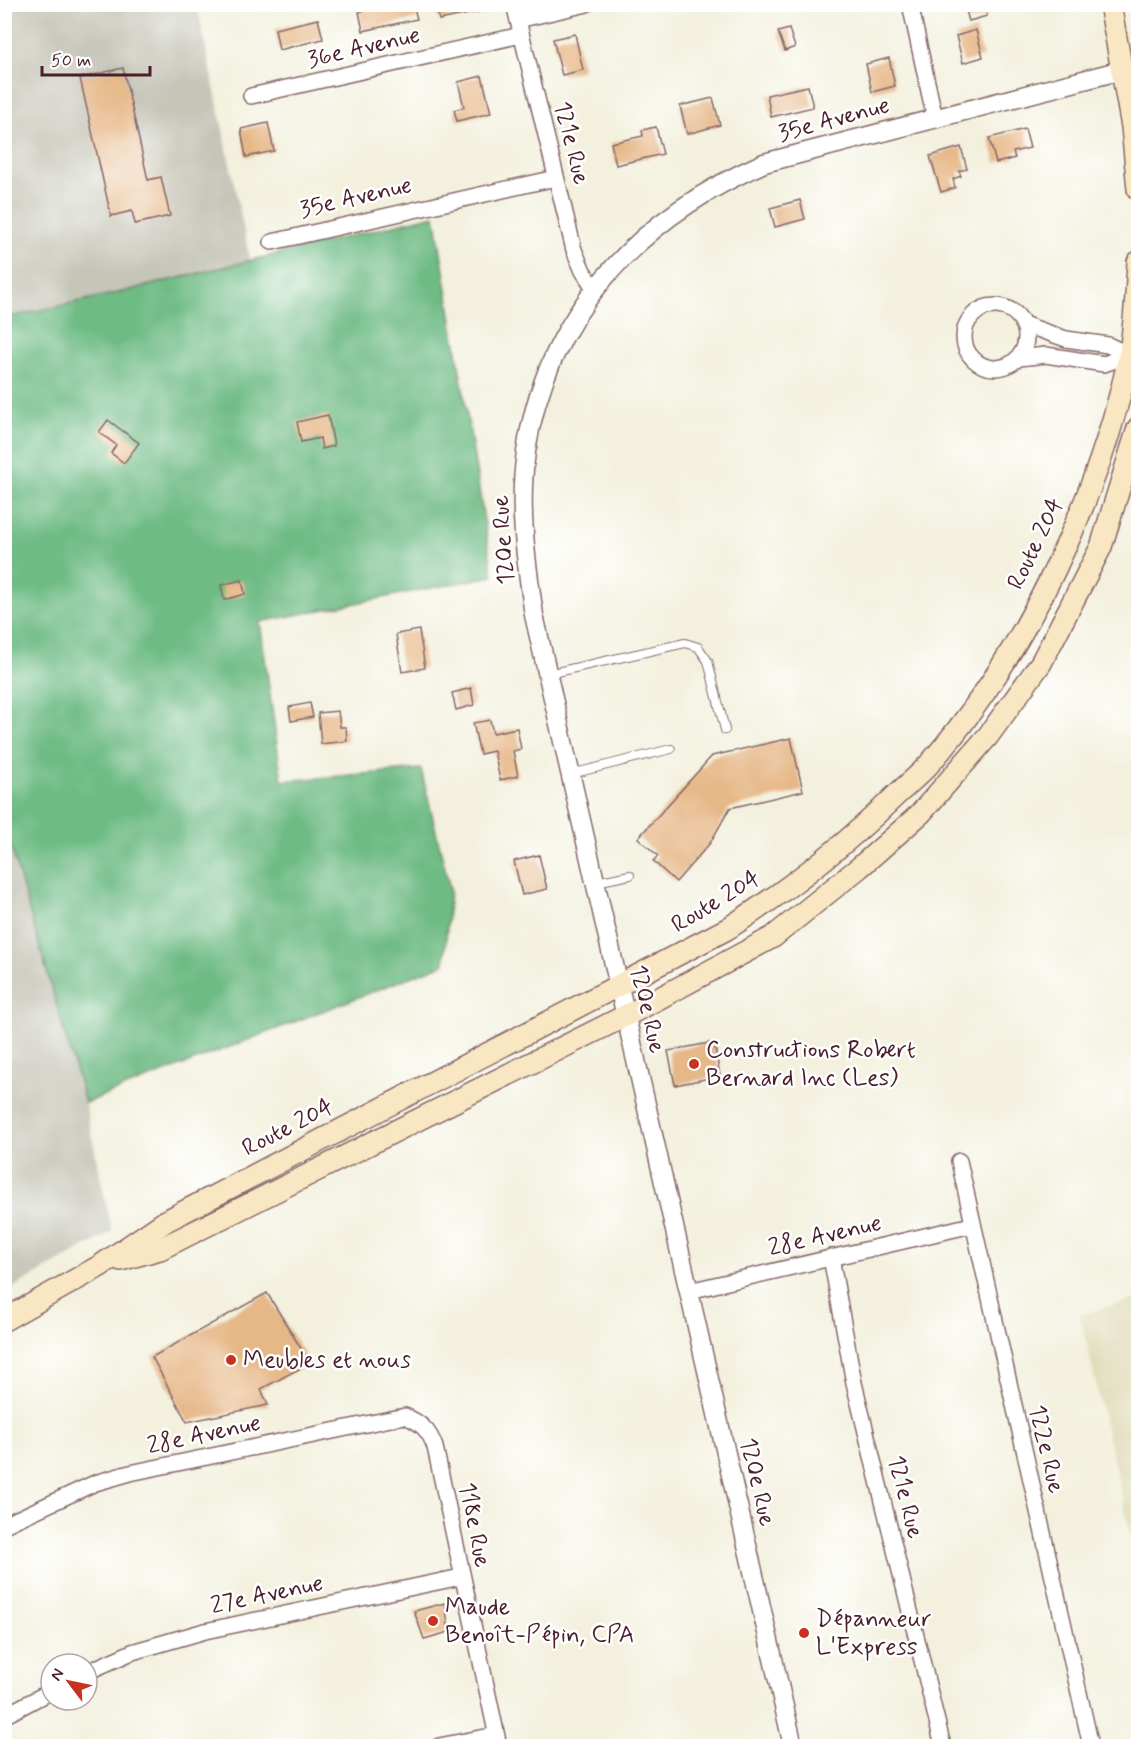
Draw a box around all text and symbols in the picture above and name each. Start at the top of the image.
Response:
street label: 36e Avenue [305,20,423,76]
scale bar [42,39,150,77]
text: 50 m [51,49,91,73]
street label: 35e Avenue [775,90,893,150]
street label: 121e Rue [546,98,596,188]
street label: 35e Avenue [297,170,415,226]
street label: Route 204 [1000,493,1072,595]
street label: 120e Rue [485,494,523,586]
street label: Route 204 [666,863,766,941]
street label: 120e Rue [622,962,672,1056]
place label: Constructions Robert Bernard Inc (Les) [706,1035,916,1094]
marker: Constructions Robert Bernard Inc (Les) [687,1057,701,1071]
street label: Route 204 [237,1092,339,1164]
street label: 28e Avenue [765,1208,885,1264]
place label: Meubles et nous [243,1345,411,1376]
marker: Meubles et nous [224,1353,238,1367]
street label: 122e Rue [1021,1402,1071,1496]
street label: 28e Avenue [144,1408,264,1462]
street label: 120e Rue [732,1435,782,1529]
street label: 121e Rue [880,1452,930,1542]
street label: 118e Rue [451,1480,497,1570]
street label: 27e Avenue [208,1568,326,1622]
place label: Maude Benoît-Pépin, CPA [445,1592,634,1651]
place label: Dépanneur L'Express [816,1604,932,1663]
marker: Maude Benoît-Pépin, CPA [426,1614,440,1628]
marker: Dépanneur L'Express [797,1626,811,1640]
north arrow [39,1652,99,1712]
text: N [46,1665,69,1685]

